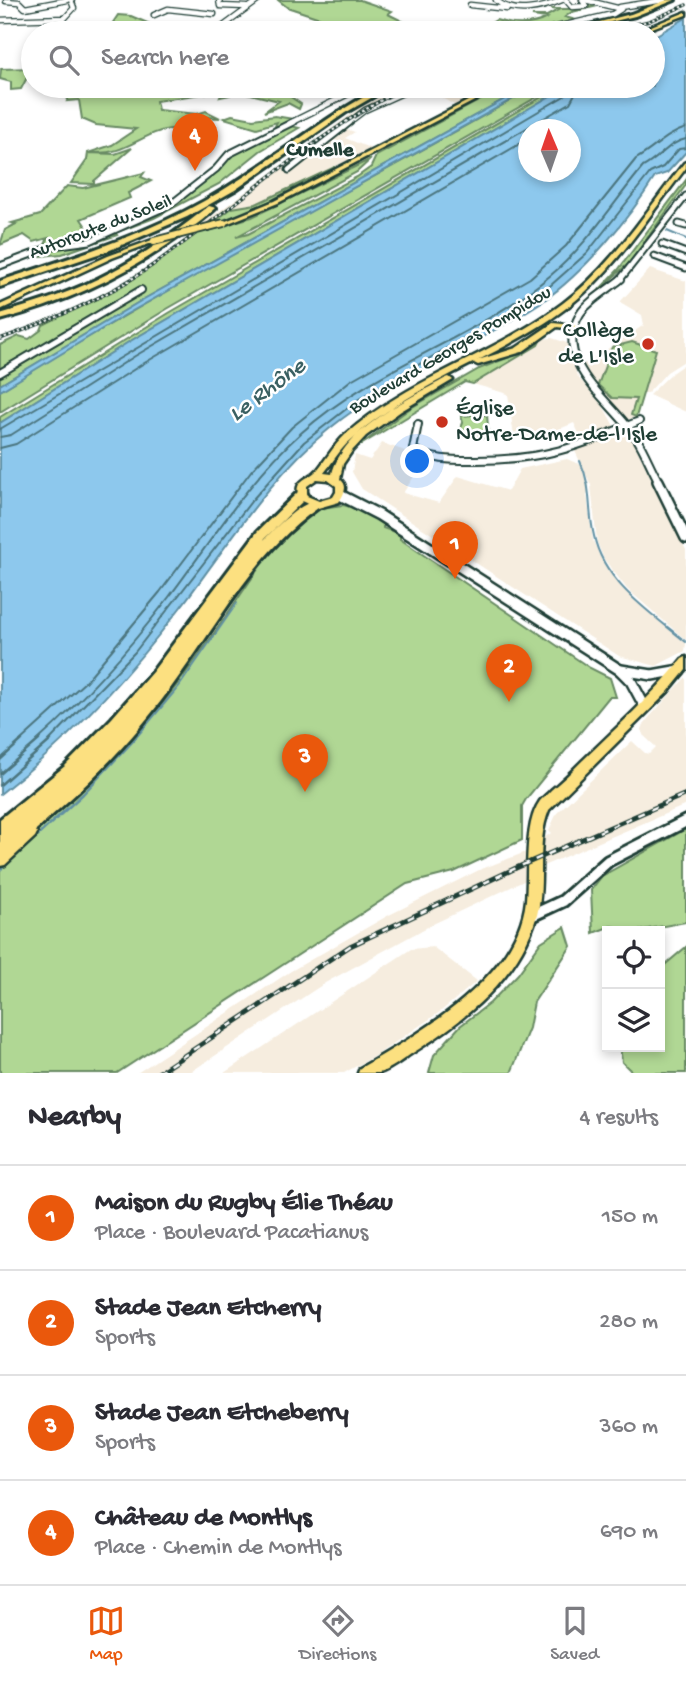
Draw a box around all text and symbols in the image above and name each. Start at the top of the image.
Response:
search box [21,21,665,98]
icon: search [45,41,83,79]
text: Search here [101,44,229,75]
pin: 4 [172,113,218,171]
north arrow [518,119,581,182]
district label: Cumelle [285,139,355,164]
street label: Autoroute du Soleil [26,190,176,266]
street label: Boulevard Georges Pompidou [345,281,556,421]
place label: Collège de L'Isle [558,318,635,371]
marker: Collège de L'Isle [640,336,656,352]
water label: Le Rhône [224,352,313,429]
place label: Église Notre-Dame-de-l'Isle [456,396,658,449]
marker: Église Notre-Dame-de-l'Isle [434,414,450,430]
your location [400,444,434,478]
pin: 1 [432,521,478,579]
pin: 2 [486,644,532,702]
pin: 3 [282,734,328,792]
map controls [602,926,665,1052]
button: locate [602,926,665,989]
button: layers [602,989,665,1052]
text: Nearby [28,1101,121,1136]
text: 4 results [579,1105,658,1132]
text: Maison du Rugby Élie Théau [95,1189,393,1220]
text: 1 [46,1204,56,1231]
text: 150 m [602,1204,658,1231]
text: Place · Boulevard Pacatianus [95,1220,368,1247]
text: Stade Jean Etcherry [95,1294,321,1325]
text: 2 [45,1309,57,1336]
text: 280 m [599,1309,658,1336]
text: Sports [95,1325,155,1352]
text: Stade Jean Etcheberry [95,1399,348,1430]
text: 3 [45,1414,57,1441]
text: 360 m [600,1414,658,1441]
text: Sports [95,1430,155,1457]
text: Château de Montlys [95,1504,312,1535]
text: 4 [46,1519,56,1546]
text: 690 m [600,1519,658,1546]
text: Place · Chemin de Montlys [95,1535,342,1562]
tab: Map [87,1602,125,1667]
tab: Directions [299,1602,376,1667]
tab: Saved [550,1602,599,1667]

